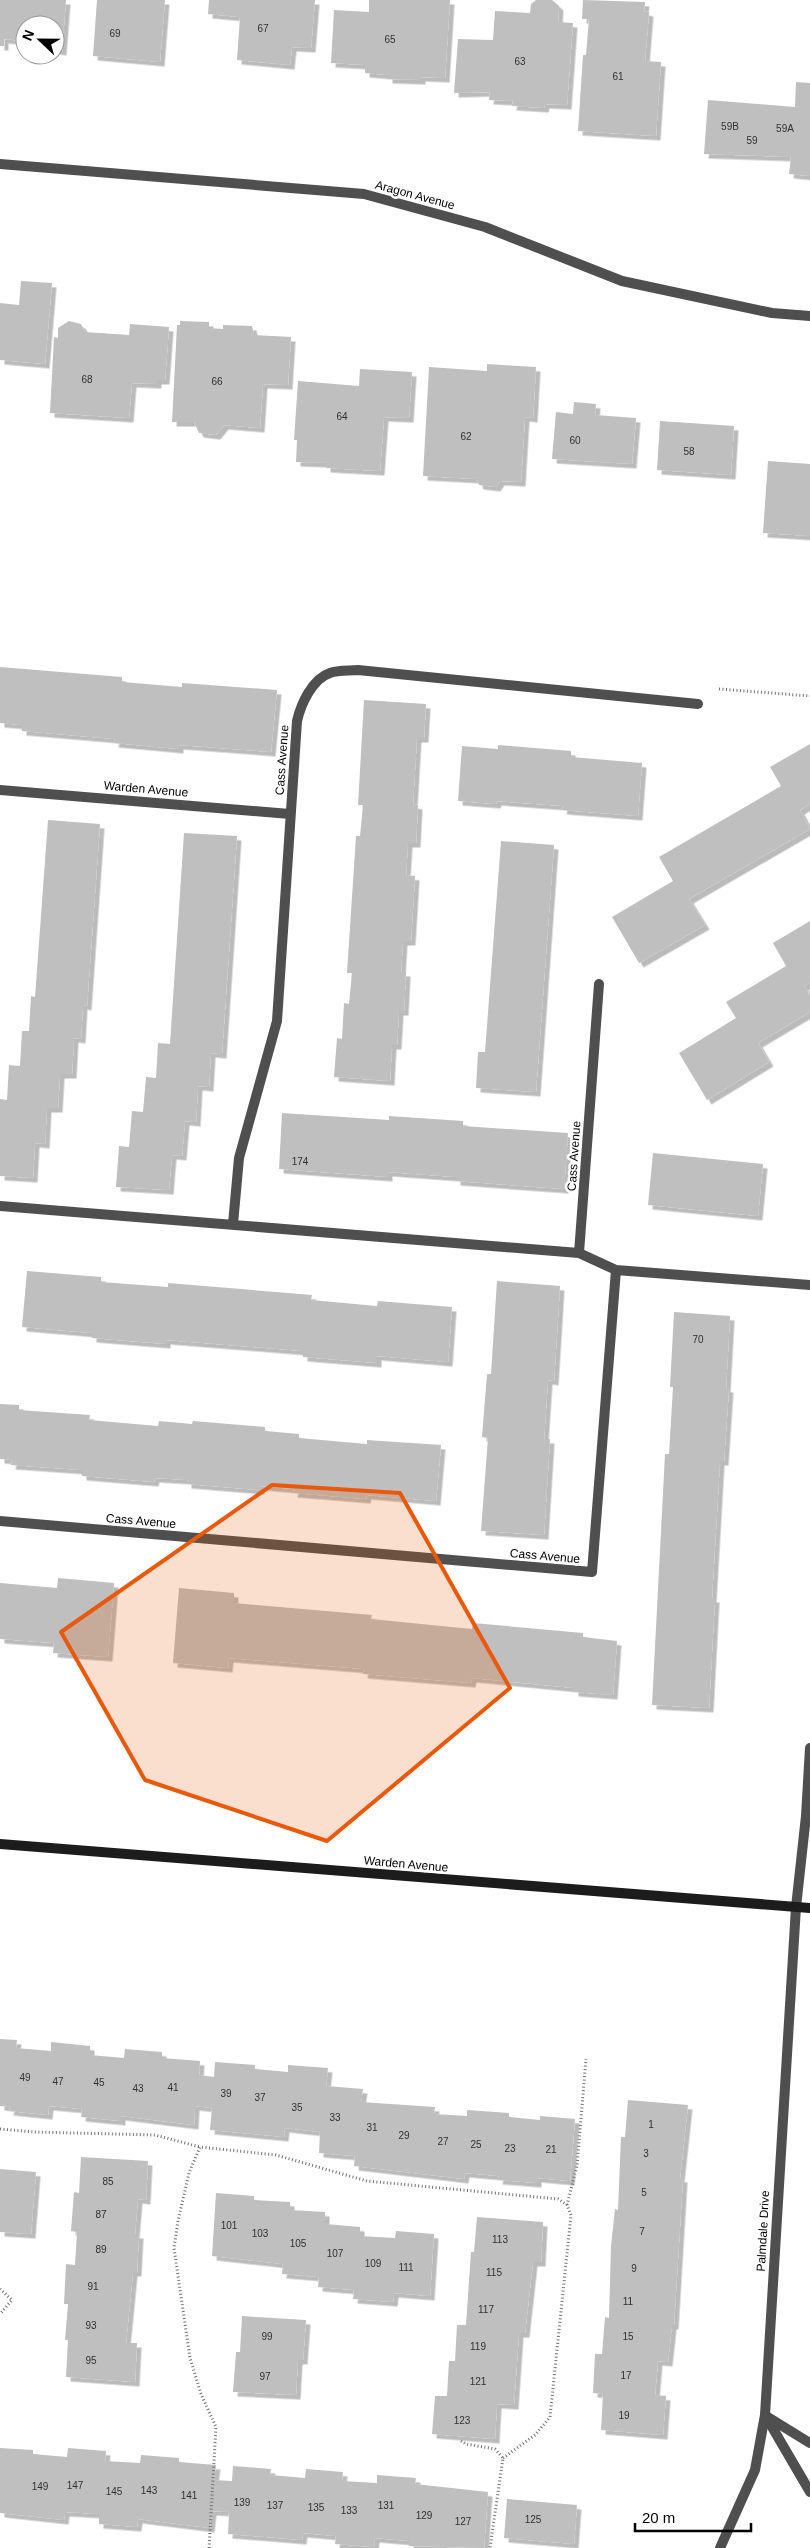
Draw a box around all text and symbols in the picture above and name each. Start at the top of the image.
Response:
north arrow [15,15,65,65]
house number: 67 [257,23,269,34]
text: N [19,27,37,43]
house number: 69 [109,28,121,39]
house number: 65 [384,34,396,45]
house number: 63 [514,56,526,67]
house number: 61 [612,71,624,82]
house number: 59B [721,121,739,132]
house number: 59A [776,123,794,134]
house number: 59 [746,135,758,146]
street label: Aragon Avenue [374,178,457,212]
house number: 68 [81,374,93,385]
house number: 66 [211,376,223,387]
house number: 64 [336,411,348,422]
house number: 62 [460,431,472,442]
house number: 60 [569,435,581,446]
house number: 58 [683,446,695,457]
street label: Cass Avenue [273,724,291,796]
street label: Warden Avenue [103,778,189,800]
street label: Cass Avenue [565,1120,583,1192]
house number: 174 [292,1156,309,1167]
house number: 70 [692,1334,704,1345]
street label: Cass Avenue [105,1511,177,1531]
street label: Cass Avenue [509,1546,581,1566]
street label: Warden Avenue [363,1853,449,1875]
house number: 49 [19,2072,31,2083]
house number: 47 [52,2076,64,2087]
house number: 45 [93,2077,105,2088]
house number: 41 [167,2082,179,2093]
house number: 43 [132,2083,144,2094]
house number: 39 [220,2088,232,2099]
house number: 37 [254,2092,266,2103]
house number: 35 [291,2102,303,2113]
house number: 33 [329,2112,341,2123]
house number: 1 [648,2119,654,2130]
house number: 31 [366,2122,378,2133]
house number: 29 [398,2130,410,2141]
house number: 27 [437,2136,449,2147]
house number: 25 [470,2139,482,2150]
house number: 23 [504,2143,516,2154]
house number: 21 [545,2144,557,2155]
house number: 3 [643,2148,649,2159]
house number: 85 [102,2176,114,2187]
house number: 5 [641,2187,647,2198]
street label: Palmdale Drive [754,2190,772,2272]
house number: 87 [95,2209,107,2220]
house number: 101 [221,2220,238,2231]
house number: 7 [639,2226,645,2237]
house number: 103 [252,2228,269,2239]
house number: 113 [492,2234,508,2245]
house number: 105 [290,2238,307,2249]
house number: 89 [95,2244,107,2255]
house number: 107 [327,2248,344,2259]
house number: 109 [365,2258,382,2269]
house number: 111 [398,2262,414,2273]
house number: 9 [631,2263,637,2274]
house number: 115 [486,2267,502,2278]
house number: 91 [87,2281,99,2292]
house number: 11 [623,2296,634,2307]
house number: 117 [478,2304,494,2315]
house number: 93 [85,2320,97,2331]
house number: 99 [261,2331,273,2342]
house number: 15 [622,2331,634,2342]
house number: 119 [470,2341,486,2352]
house number: 95 [85,2355,97,2366]
house number: 17 [620,2370,632,2381]
house number: 97 [259,2371,271,2382]
house number: 121 [470,2376,487,2387]
house number: 19 [618,2410,630,2421]
house number: 123 [454,2415,471,2426]
house number: 147 [67,2480,84,2491]
house number: 149 [32,2481,49,2492]
house number: 143 [141,2485,158,2496]
house number: 145 [106,2486,123,2497]
house number: 141 [181,2490,198,2501]
house number: 139 [234,2497,251,2508]
house number: 137 [267,2500,284,2511]
house number: 131 [378,2500,395,2511]
scale bar [635,2500,751,2532]
house number: 135 [308,2502,325,2513]
house number: 133 [341,2505,358,2516]
text: 20 m [642,2509,675,2526]
house number: 129 [416,2510,433,2521]
house number: 125 [525,2514,542,2525]
house number: 127 [455,2516,472,2527]

